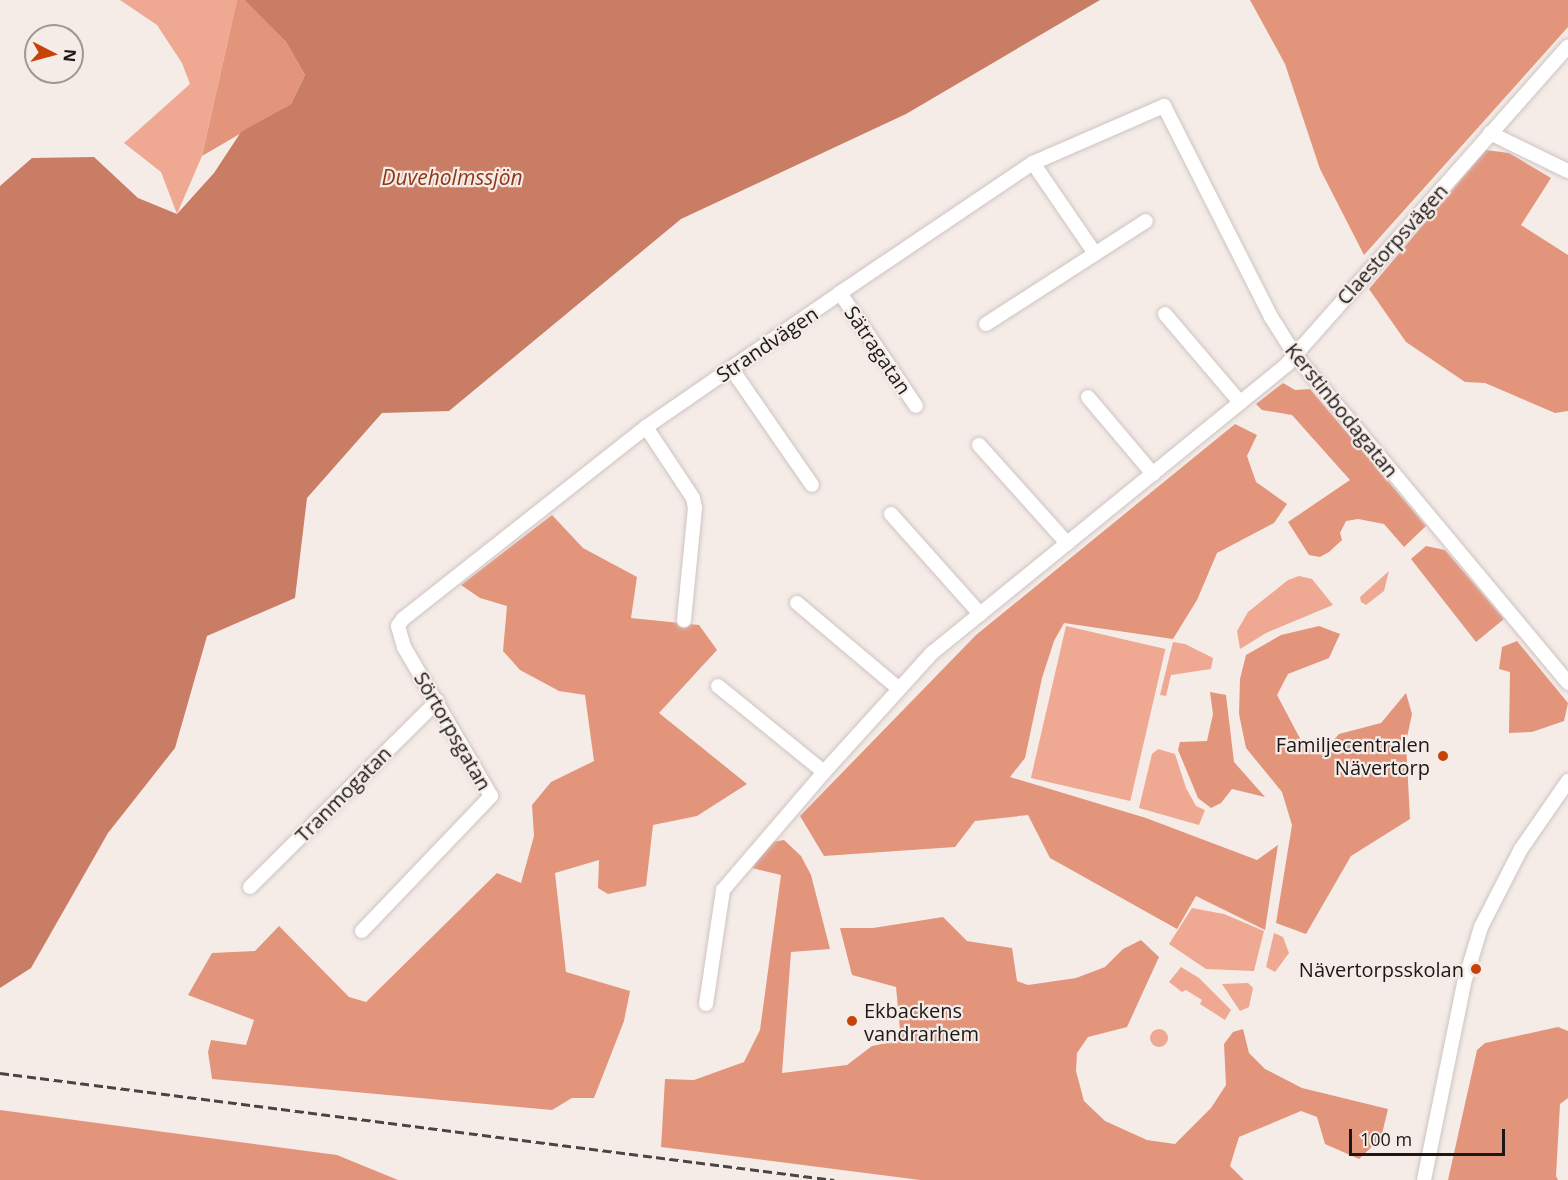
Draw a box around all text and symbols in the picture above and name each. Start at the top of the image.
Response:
north arrow [24,24,84,84]
text: N [58,48,82,63]
water label: Duveholmssjön [381,164,523,190]
street label: Claestorpsvägen [1332,179,1452,309]
street label: Strandvägen [712,301,822,387]
street label: Sätragatan [840,301,916,399]
street label: Kerstinbodagatan [1281,338,1403,482]
street label: Sörtorpsgatan [409,668,497,794]
place label: Familjecentralen Nävertorp [1276,732,1430,779]
street label: Tranmogatan [290,741,396,847]
marker: Familjecentralen Nävertorp [1434,747,1452,765]
place label: Nävertorpsskolan [1299,957,1464,981]
marker: Nävertorpsskolan [1469,962,1483,976]
place label: Ekbackens vandrarhem [864,998,979,1045]
marker: Ekbackens vandrarhem [845,1014,859,1028]
scale bar [1352,1117,1508,1155]
text: 100 m [1360,1127,1412,1151]

